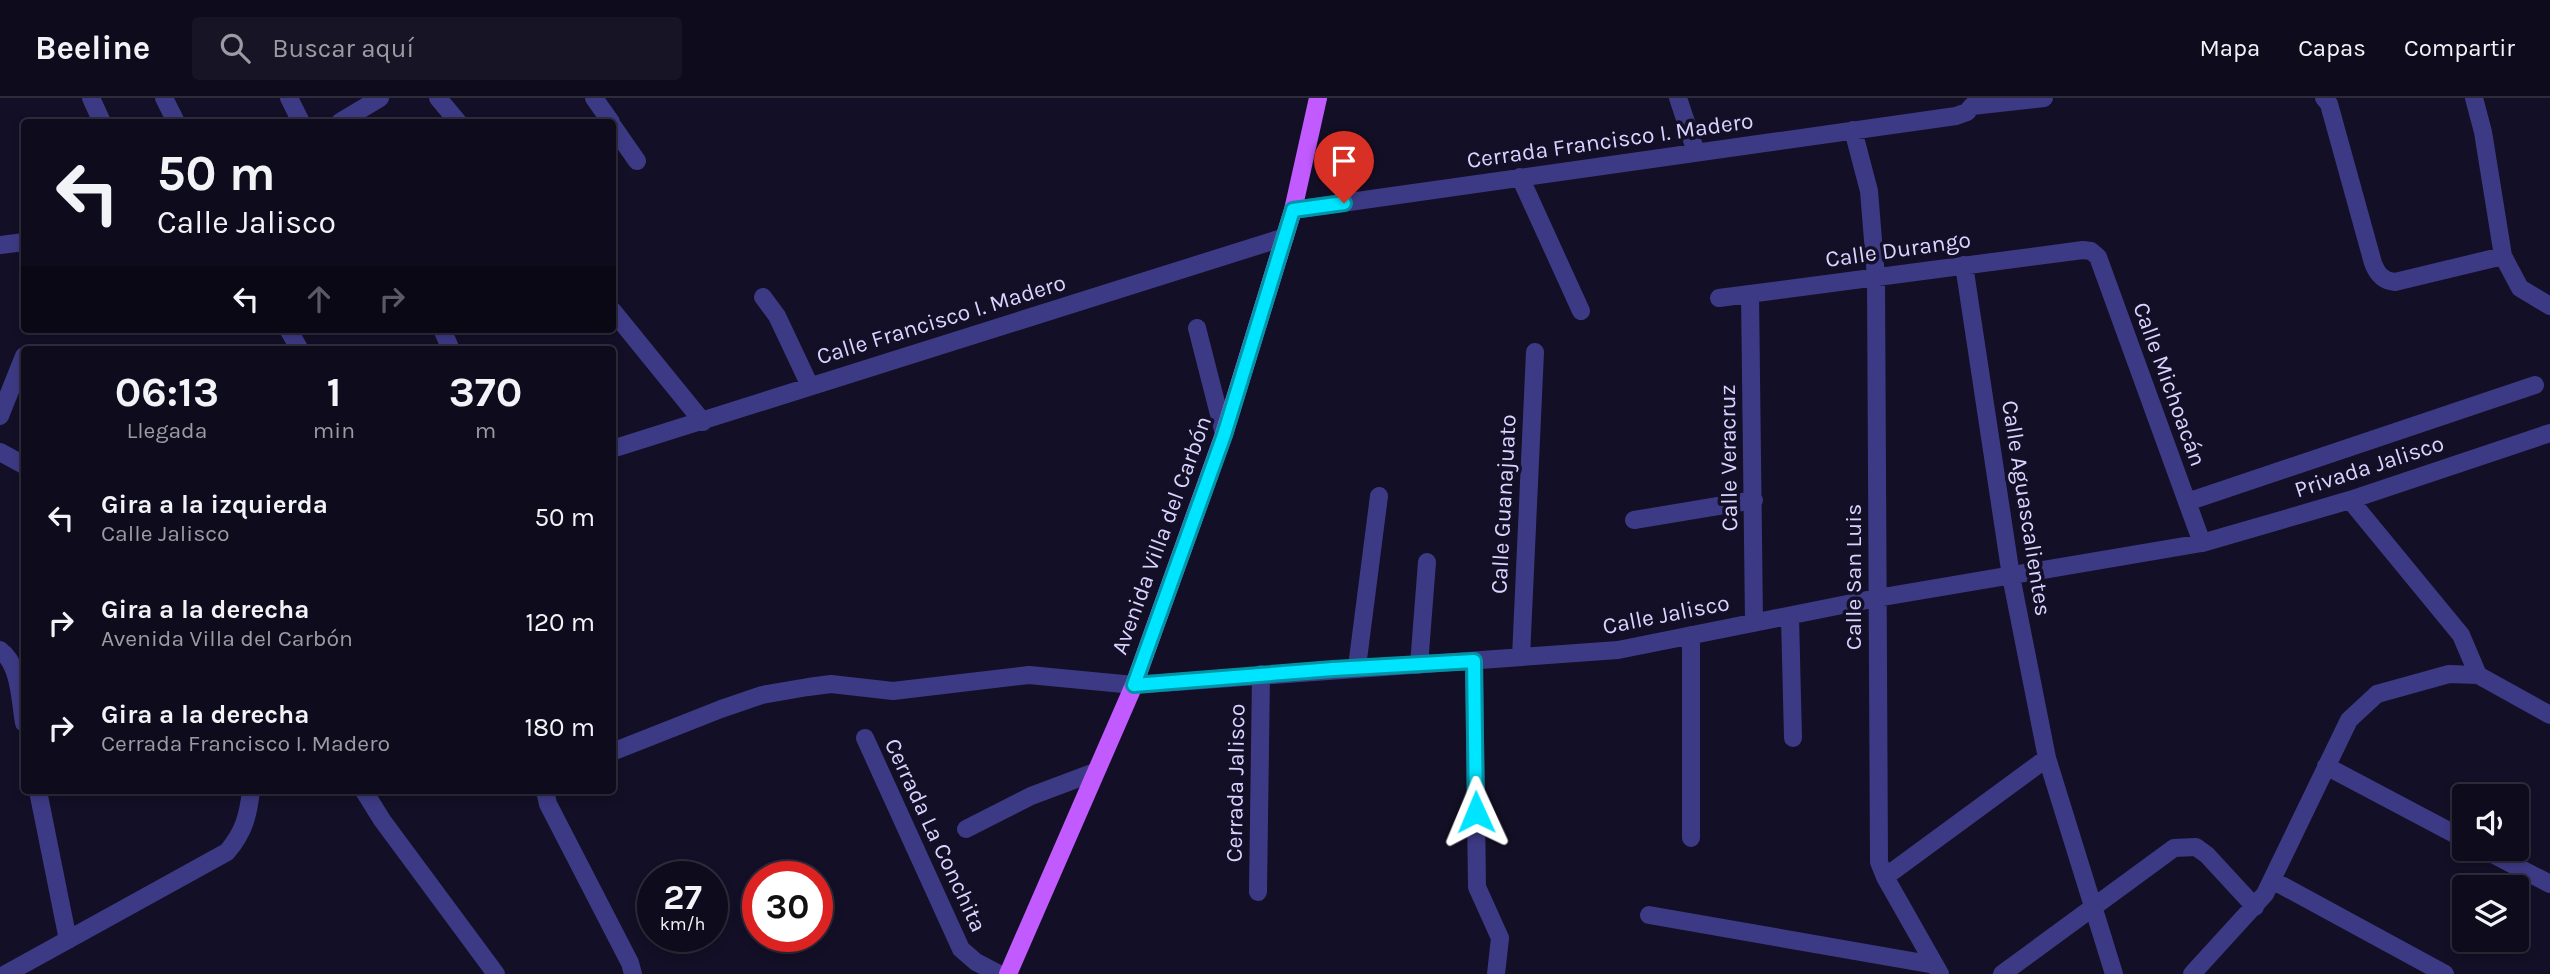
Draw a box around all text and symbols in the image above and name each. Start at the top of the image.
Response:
search box [192,17,682,80]
text: Beeline [35,29,150,67]
icon: search [216,29,254,67]
text: Buscar aquí [272,33,414,64]
text: Mapa [2199,34,2260,62]
text: Capas [2298,34,2366,62]
text: Compartir [2404,34,2515,62]
street label: Cerrada Francisco I. Madero [1465,107,1755,174]
pin [1314,131,1374,203]
icon: arrive [1325,142,1363,180]
text: 50 m [157,145,275,202]
icon: left [42,147,133,238]
text: Calle Jalisco [157,204,336,241]
street label: Calle Durango [1824,226,1972,273]
street label: Calle Francisco I. Madero [813,269,1069,370]
icon: left [227,280,265,318]
icon: ahead [300,280,338,318]
icon: right [373,280,411,318]
street label: Calle Michoacán [2127,298,2212,470]
text: 06:13 [115,367,219,417]
text: 1 [326,367,341,417]
text: 370 [449,367,522,417]
street label: Calle Veracruz [1714,384,1743,532]
street label: Calle Aguascalientes [1996,398,2057,618]
street label: Avenida Villa del Carbón [1106,412,1217,658]
street label: Calle Guanajuato [1485,414,1522,595]
text: Llegada [126,417,207,444]
text: min [313,417,355,444]
text: m [475,417,496,444]
street label: Privada Jalisco [2291,430,2447,503]
text: Gira a la izquierda [101,489,328,520]
icon: left [42,499,80,537]
text: 50 m [534,502,595,533]
street label: Calle San Luis [1840,504,1867,650]
text: Calle Jalisco [101,520,230,547]
street label: Calle Jalisco [1600,589,1732,640]
text: Gira a la derecha [101,594,310,625]
icon: right [42,604,80,642]
text: 120 m [525,607,595,638]
text: Avenida Villa del Carbón [101,625,353,652]
text: Gira a la derecha [101,699,310,730]
street label: Cerrada Jalisco [1221,703,1250,863]
icon: right [42,709,80,747]
text: 180 m [525,712,595,743]
text: Cerrada Francisco I. Madero [101,730,390,757]
street label: Cerrada La Conchita [879,734,992,936]
position arrow [1439,775,1513,849]
map controls [2452,784,2529,952]
button: sound [2452,784,2529,861]
speed limit sign: 30 [742,861,833,952]
button: layers [2452,875,2529,952]
text: 27 [663,877,702,918]
text: km/h [660,913,705,935]

